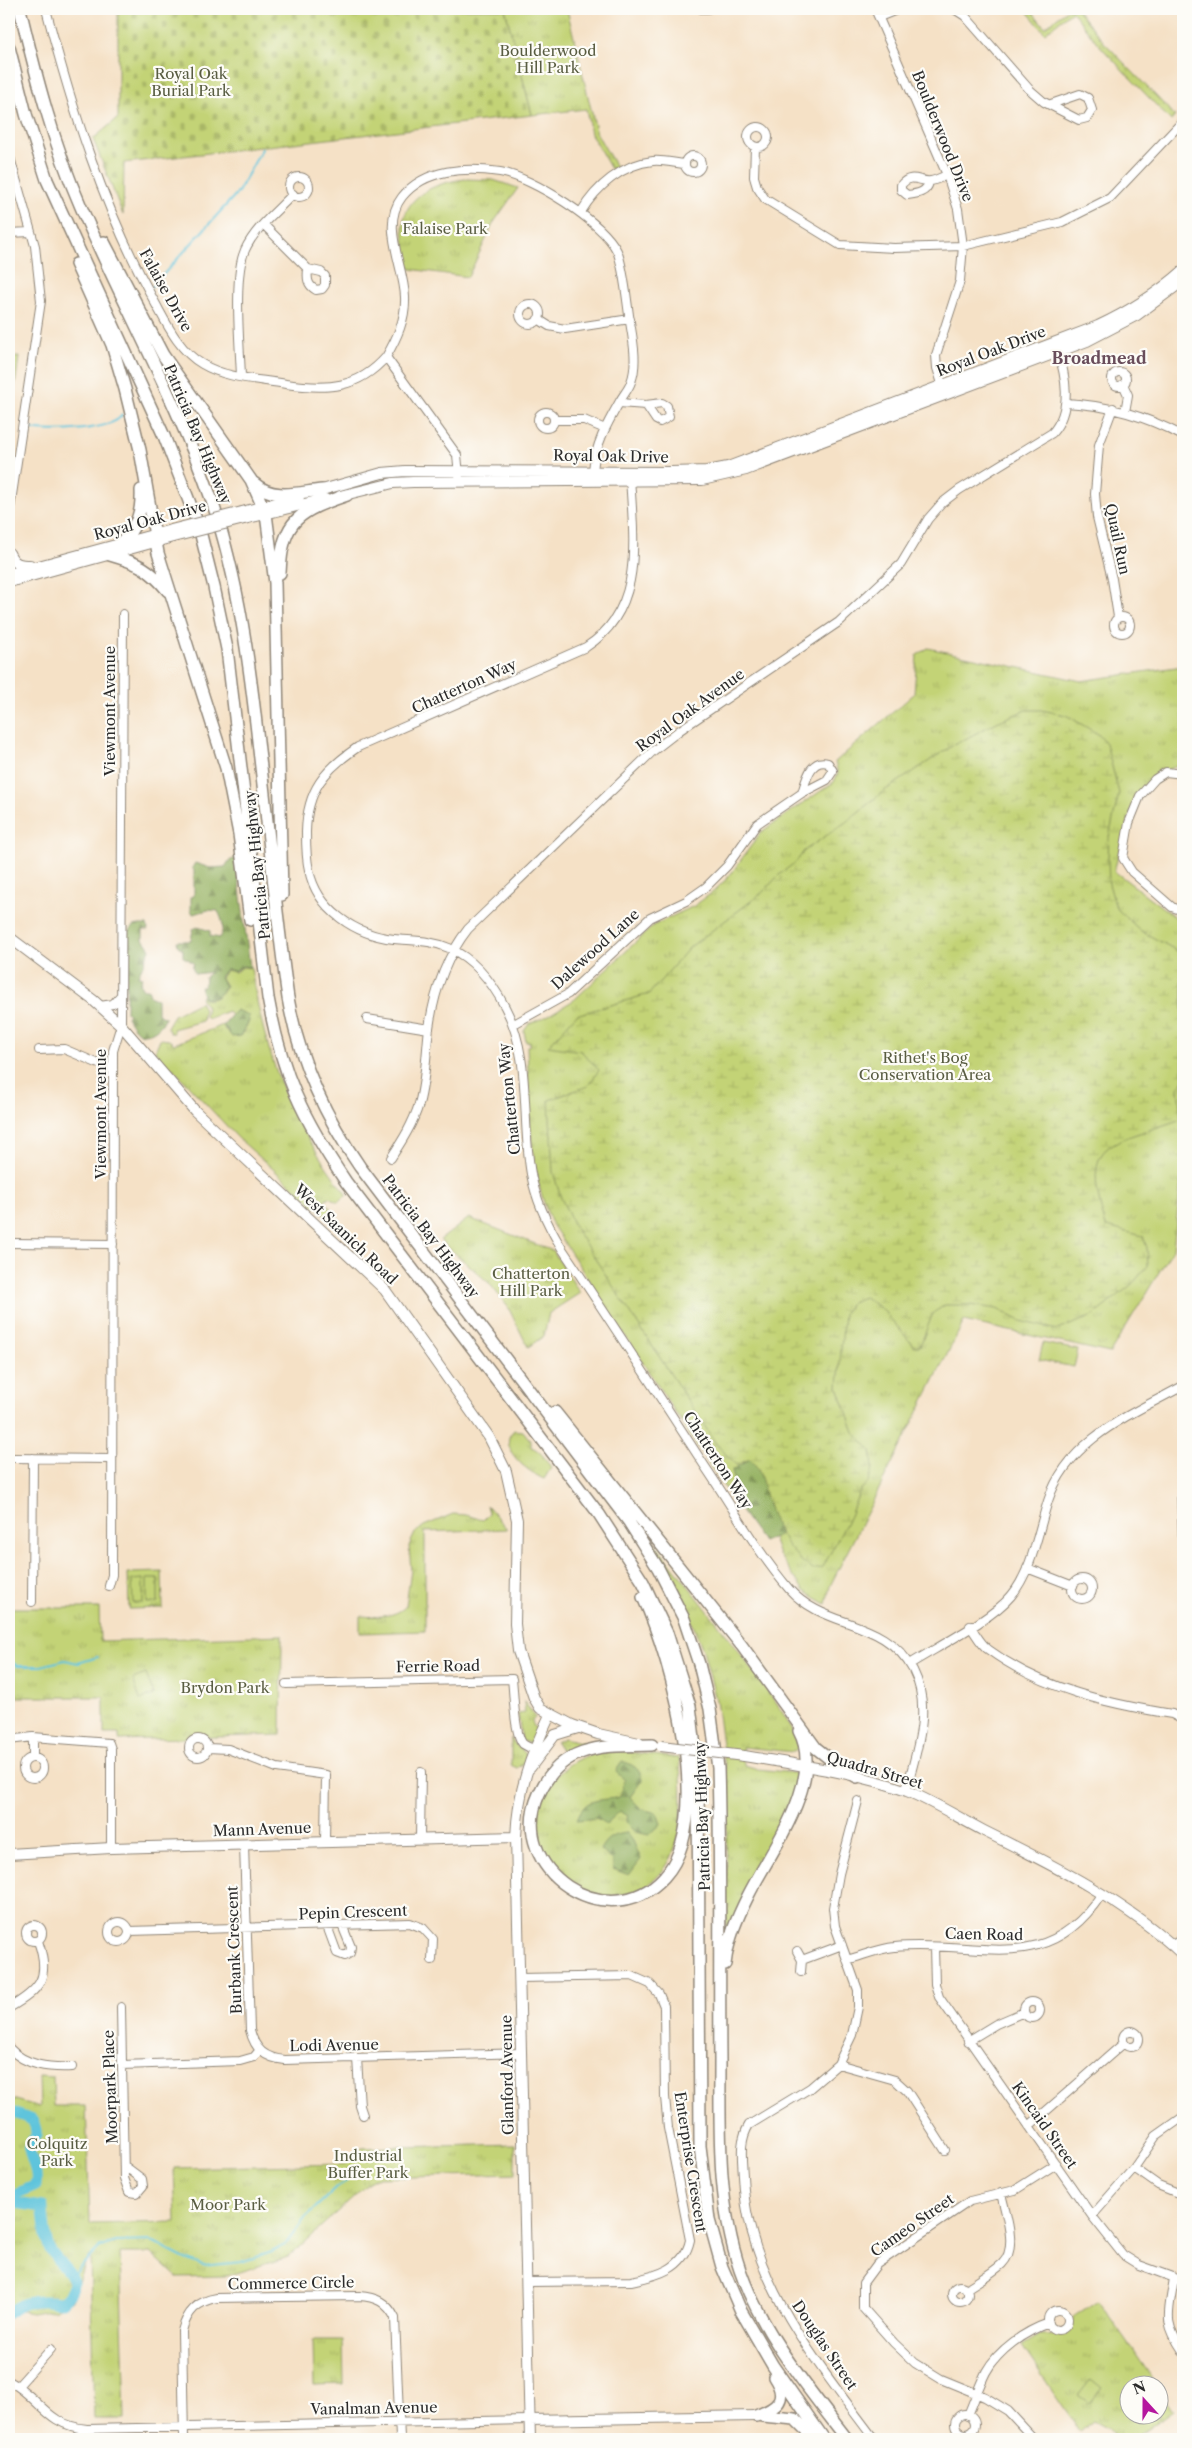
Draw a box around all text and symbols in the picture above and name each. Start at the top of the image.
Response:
park label: Boulderwood Hill Park [500,41,596,77]
park label: Royal Oak Burial Park [151,64,232,100]
street label: Boulderwood Drive [908,68,978,204]
park label: Falaise Park [402,219,489,238]
street label: Falaise Drive [135,245,197,335]
street label: Royal Oak Drive [934,321,1048,381]
district label: Broadmead [1051,348,1147,368]
street label: Patricia Bay Highway [160,361,236,507]
street label: Royal Oak Drive [553,445,669,467]
street label: Royal Oak Drive [92,496,208,544]
street label: Quail Run [1101,502,1135,577]
street label: Viewmont Avenue [100,646,119,777]
street label: Chatterton Way [409,654,520,718]
street label: Royal Oak Avenue [632,664,748,756]
street label: Patricia Bay Highway [240,789,274,941]
street label: Dalewood Lane [547,905,643,993]
street label: Chatterton Way [494,1041,524,1156]
park label: Rithet's Bog Conservation Area [859,1048,991,1084]
street label: Viewmont Avenue [91,1049,110,1180]
street label: Patricia Bay Highway [378,1170,484,1302]
street label: West Saanich Road [290,1179,402,1288]
park label: Chatterton Hill Park [492,1264,571,1300]
street label: Chatterton Way [679,1408,757,1513]
street label: Ferrie Road [396,1656,480,1676]
park label: Brydon Park [181,1678,271,1697]
street label: Patricia Bay Highway [690,1740,714,1891]
street label: Quadra Street [825,1747,926,1793]
street label: Mann Avenue [212,1818,312,1840]
street label: Burbank Crescent [222,1885,246,2014]
street label: Pepin Crescent [298,1901,408,1923]
street label: Caen Road [945,1924,1023,1944]
street label: Glanford Avenue [496,2015,518,2135]
street label: Moorpark Place [99,2030,121,2144]
street label: Lodi Avenue [289,2035,379,2055]
street label: Kincaid Street [1008,2078,1082,2173]
street label: Enterprise Crescent [670,2090,712,2234]
park label: Colquitz Park [26,2134,88,2170]
park label: Industrial Buffer Park [328,2146,410,2182]
street label: Cameo Street [867,2189,958,2261]
park label: Moor Park [190,2195,267,2214]
street label: Commerce Circle [228,2272,354,2294]
street label: Douglas Street [788,2297,862,2394]
north arrow [1120,2376,1170,2426]
text: N [1130,2377,1148,2398]
street label: Vanalman Avenue [309,2397,438,2419]

